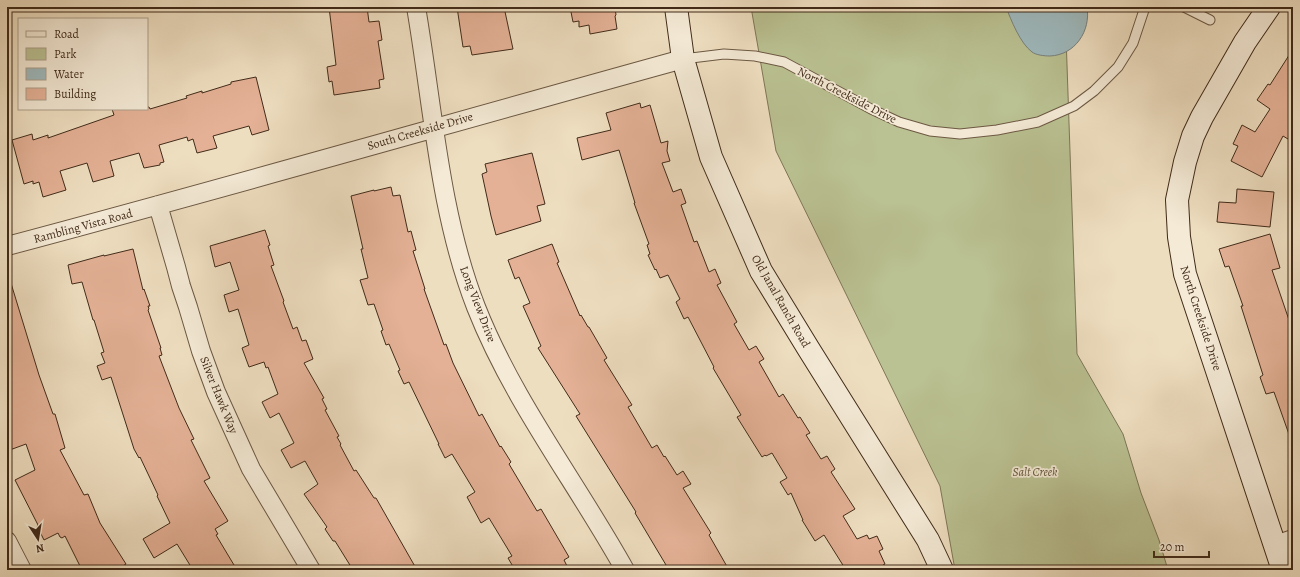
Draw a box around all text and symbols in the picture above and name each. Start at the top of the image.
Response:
legend [18,18,148,110]
text: Road [54,26,80,42]
text: Park [54,46,77,62]
street label: North Creekside Drive [795,63,899,127]
text: Water [53,66,84,82]
text: Building [54,86,96,102]
street label: South Creekside Drive [365,108,475,154]
street label: Rambling Vista Road [32,205,135,247]
street label: Old Janal Ranch Road [748,252,814,351]
street label: North Creekside Drive [1176,263,1226,373]
street label: Long View Drive [456,264,500,344]
street label: Silver Hawk Way [196,354,242,437]
park label: Salt Creek [1013,464,1058,480]
north arrow [18,519,58,559]
scale bar [1154,533,1209,559]
text: 20 m [1160,539,1184,555]
text: N [34,540,45,556]

